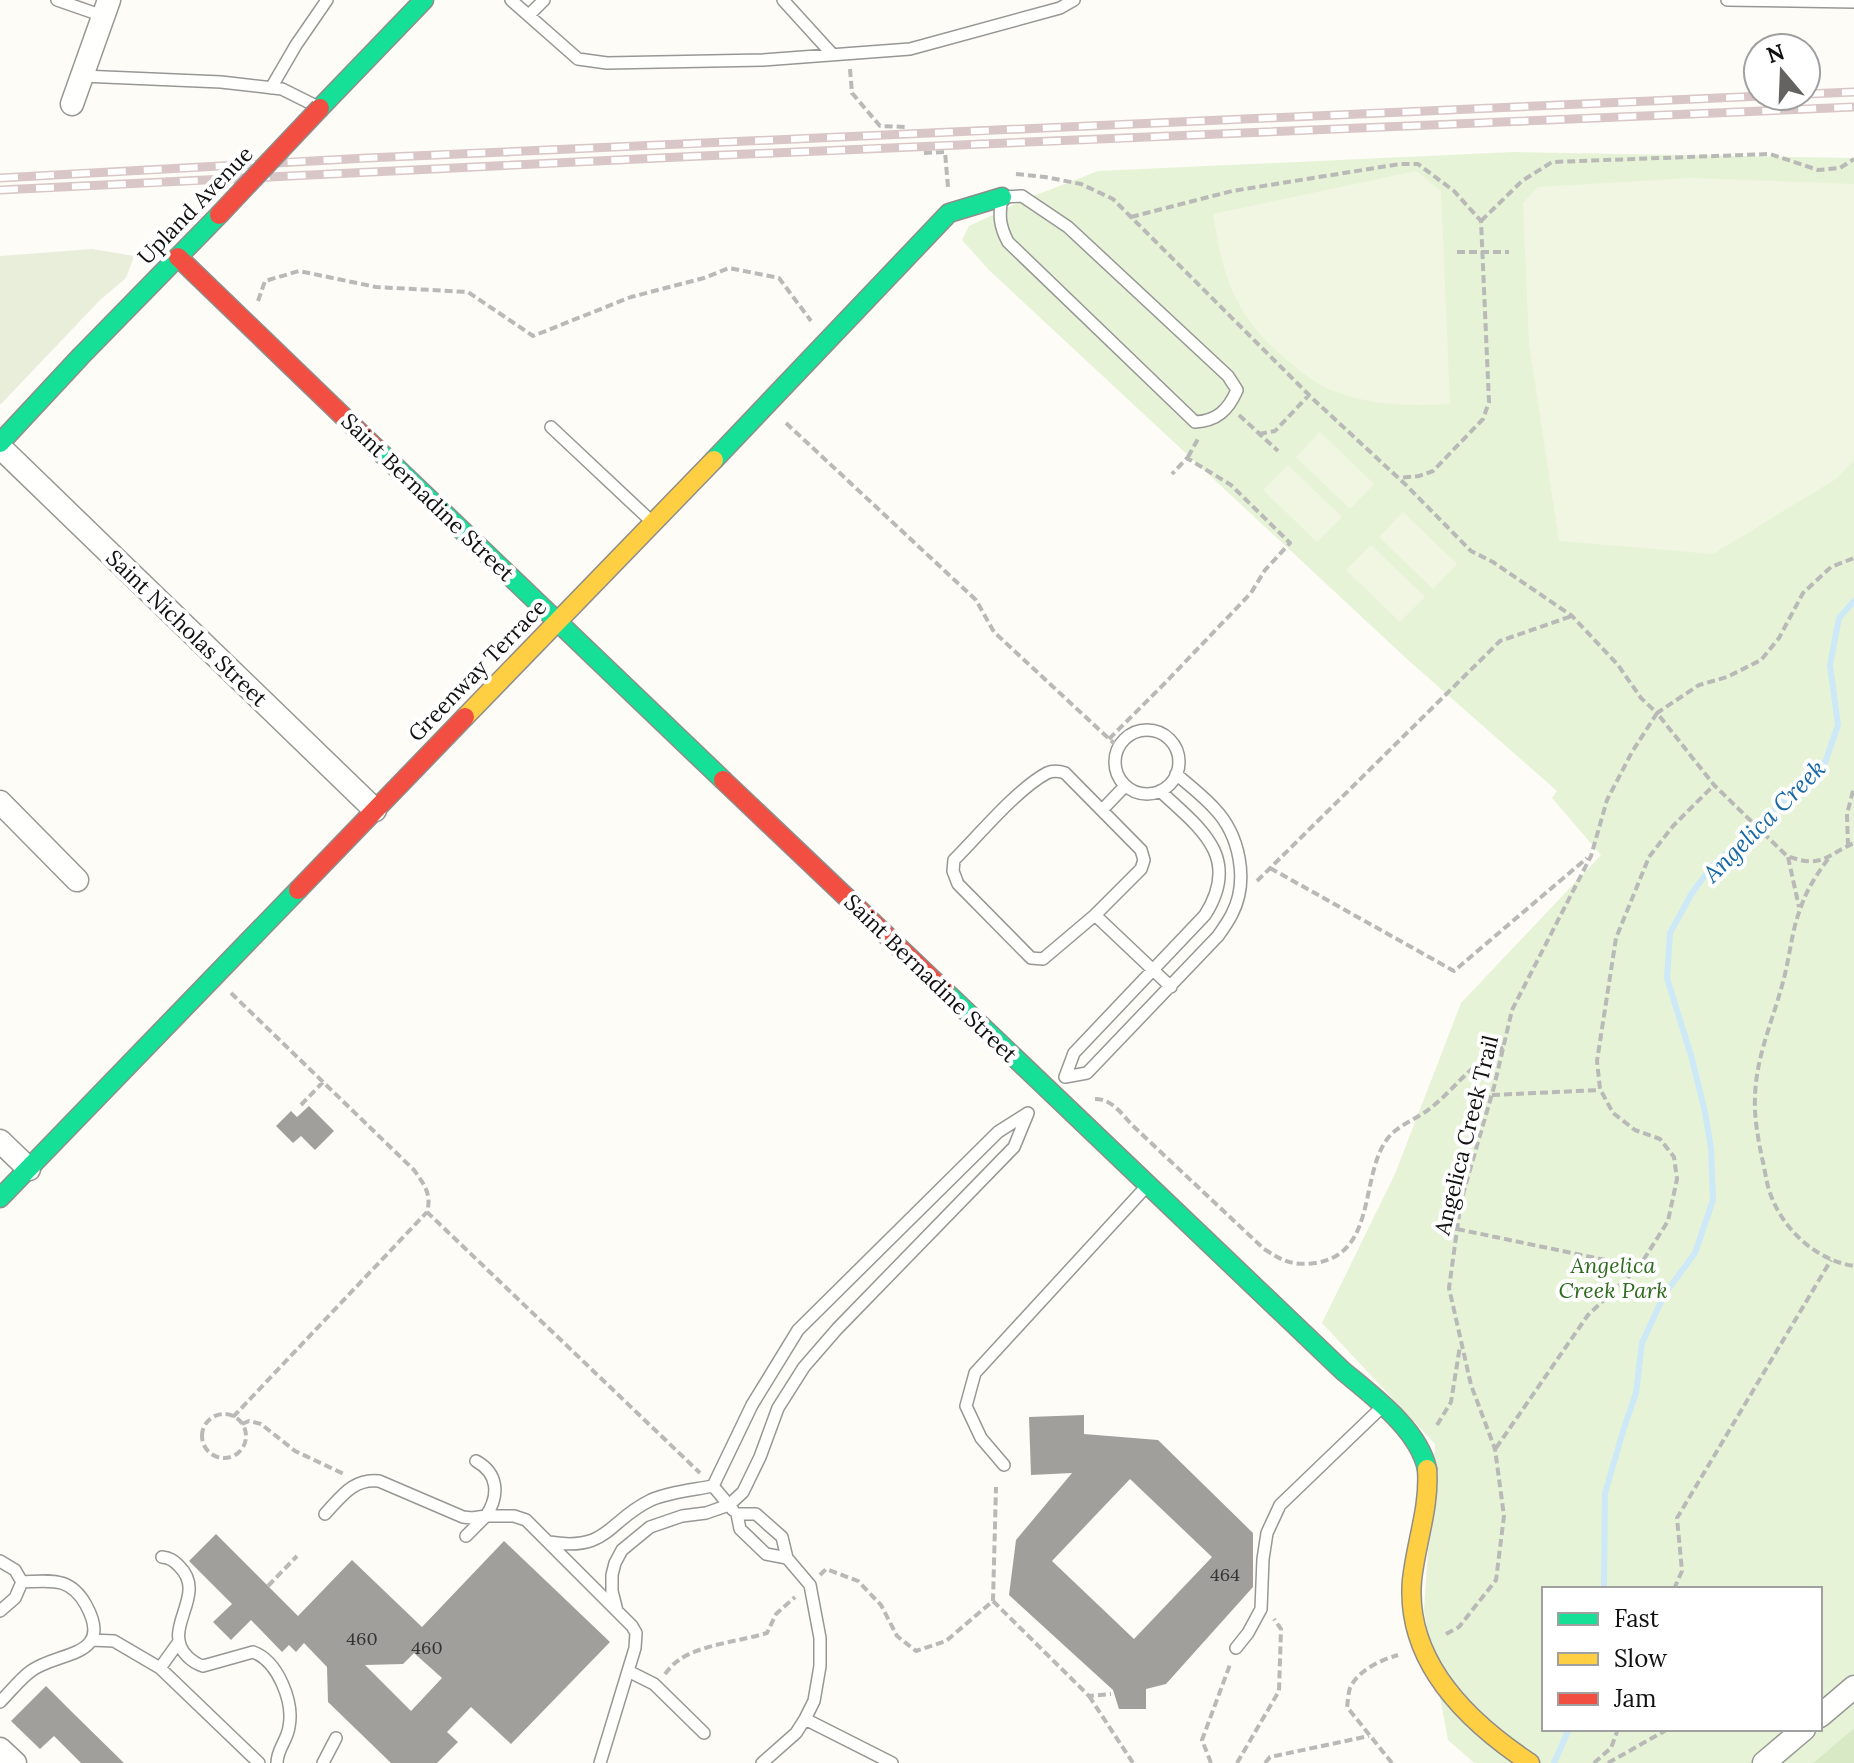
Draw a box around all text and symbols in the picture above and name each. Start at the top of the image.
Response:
north arrow [1742,32,1822,112]
text: N [1763,37,1788,69]
street label: Upland Avenue [131,140,259,270]
street label: Saint Bernadine Street [336,407,521,587]
street label: Saint Nicholas Street [100,544,274,713]
street label: Greenway Terrace [402,593,552,747]
water label: Angelica Creek [1695,753,1832,890]
street label: Saint Bernadine Street [839,888,1024,1068]
street label: Angelica Creek Trail [1427,1032,1504,1239]
park label: Angelica Creek Park [1558,1251,1668,1304]
house number: 464 [1210,1563,1240,1586]
legend [1542,1587,1822,1731]
text: Fast [1614,1603,1660,1634]
house number: 460 [346,1627,378,1650]
house number: 460 [411,1636,443,1659]
text: Slow [1614,1643,1668,1674]
text: Jam [1613,1683,1656,1714]

